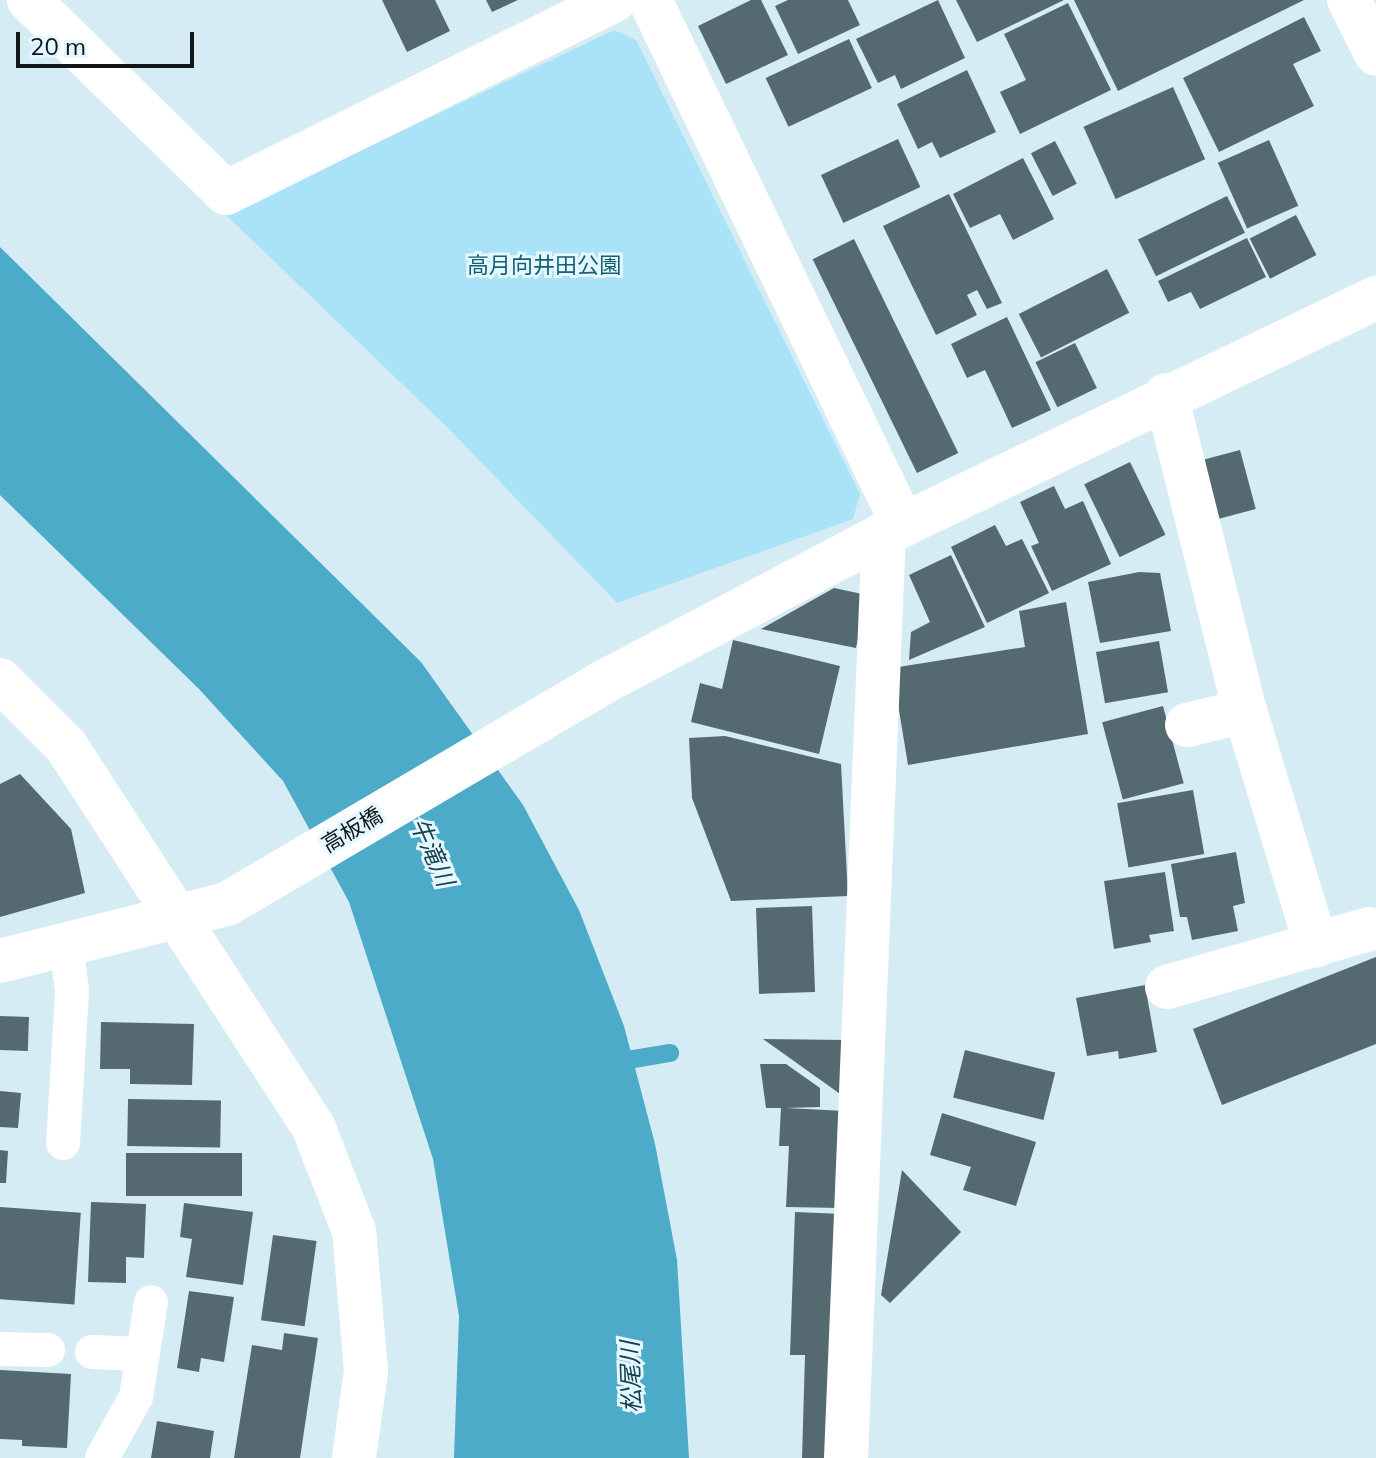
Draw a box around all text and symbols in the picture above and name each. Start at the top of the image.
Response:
scale bar [20,16,198,66]
text: 20 m [30,31,86,61]
park label: 高月向井田公園 [467,253,621,279]
street label: 高板橋 [317,802,387,858]
water label: 牛滝川 [404,813,460,891]
water label: 松尾川 [615,1341,647,1413]

